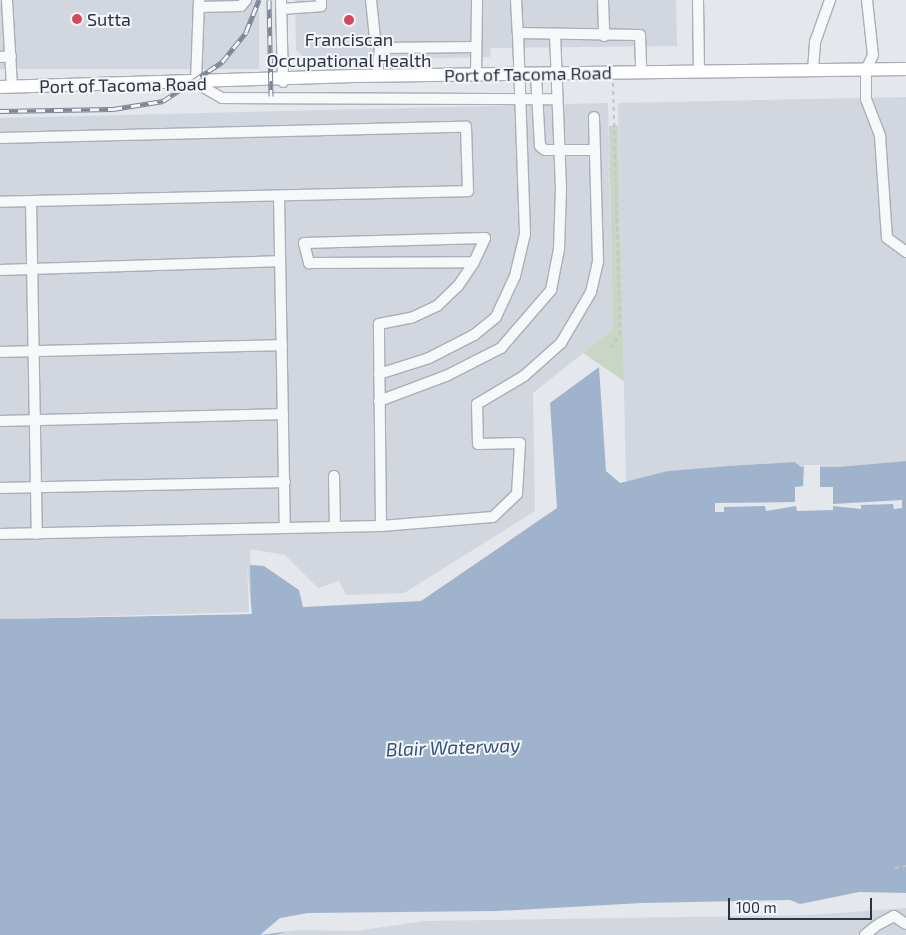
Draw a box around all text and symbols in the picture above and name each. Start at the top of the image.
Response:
place label: Sutta [87,8,131,30]
marker: Sutta [71,13,83,25]
marker: Franciscan Occupational Health [342,13,356,27]
place label: Franciscan Occupational Health [266,29,432,72]
street label: Port of Tacoma Road [444,62,612,86]
street label: Port of Tacoma Road [39,73,207,97]
water label: Blair Waterway [385,733,521,761]
scale bar [731,888,875,920]
text: 100 m [736,898,777,916]

